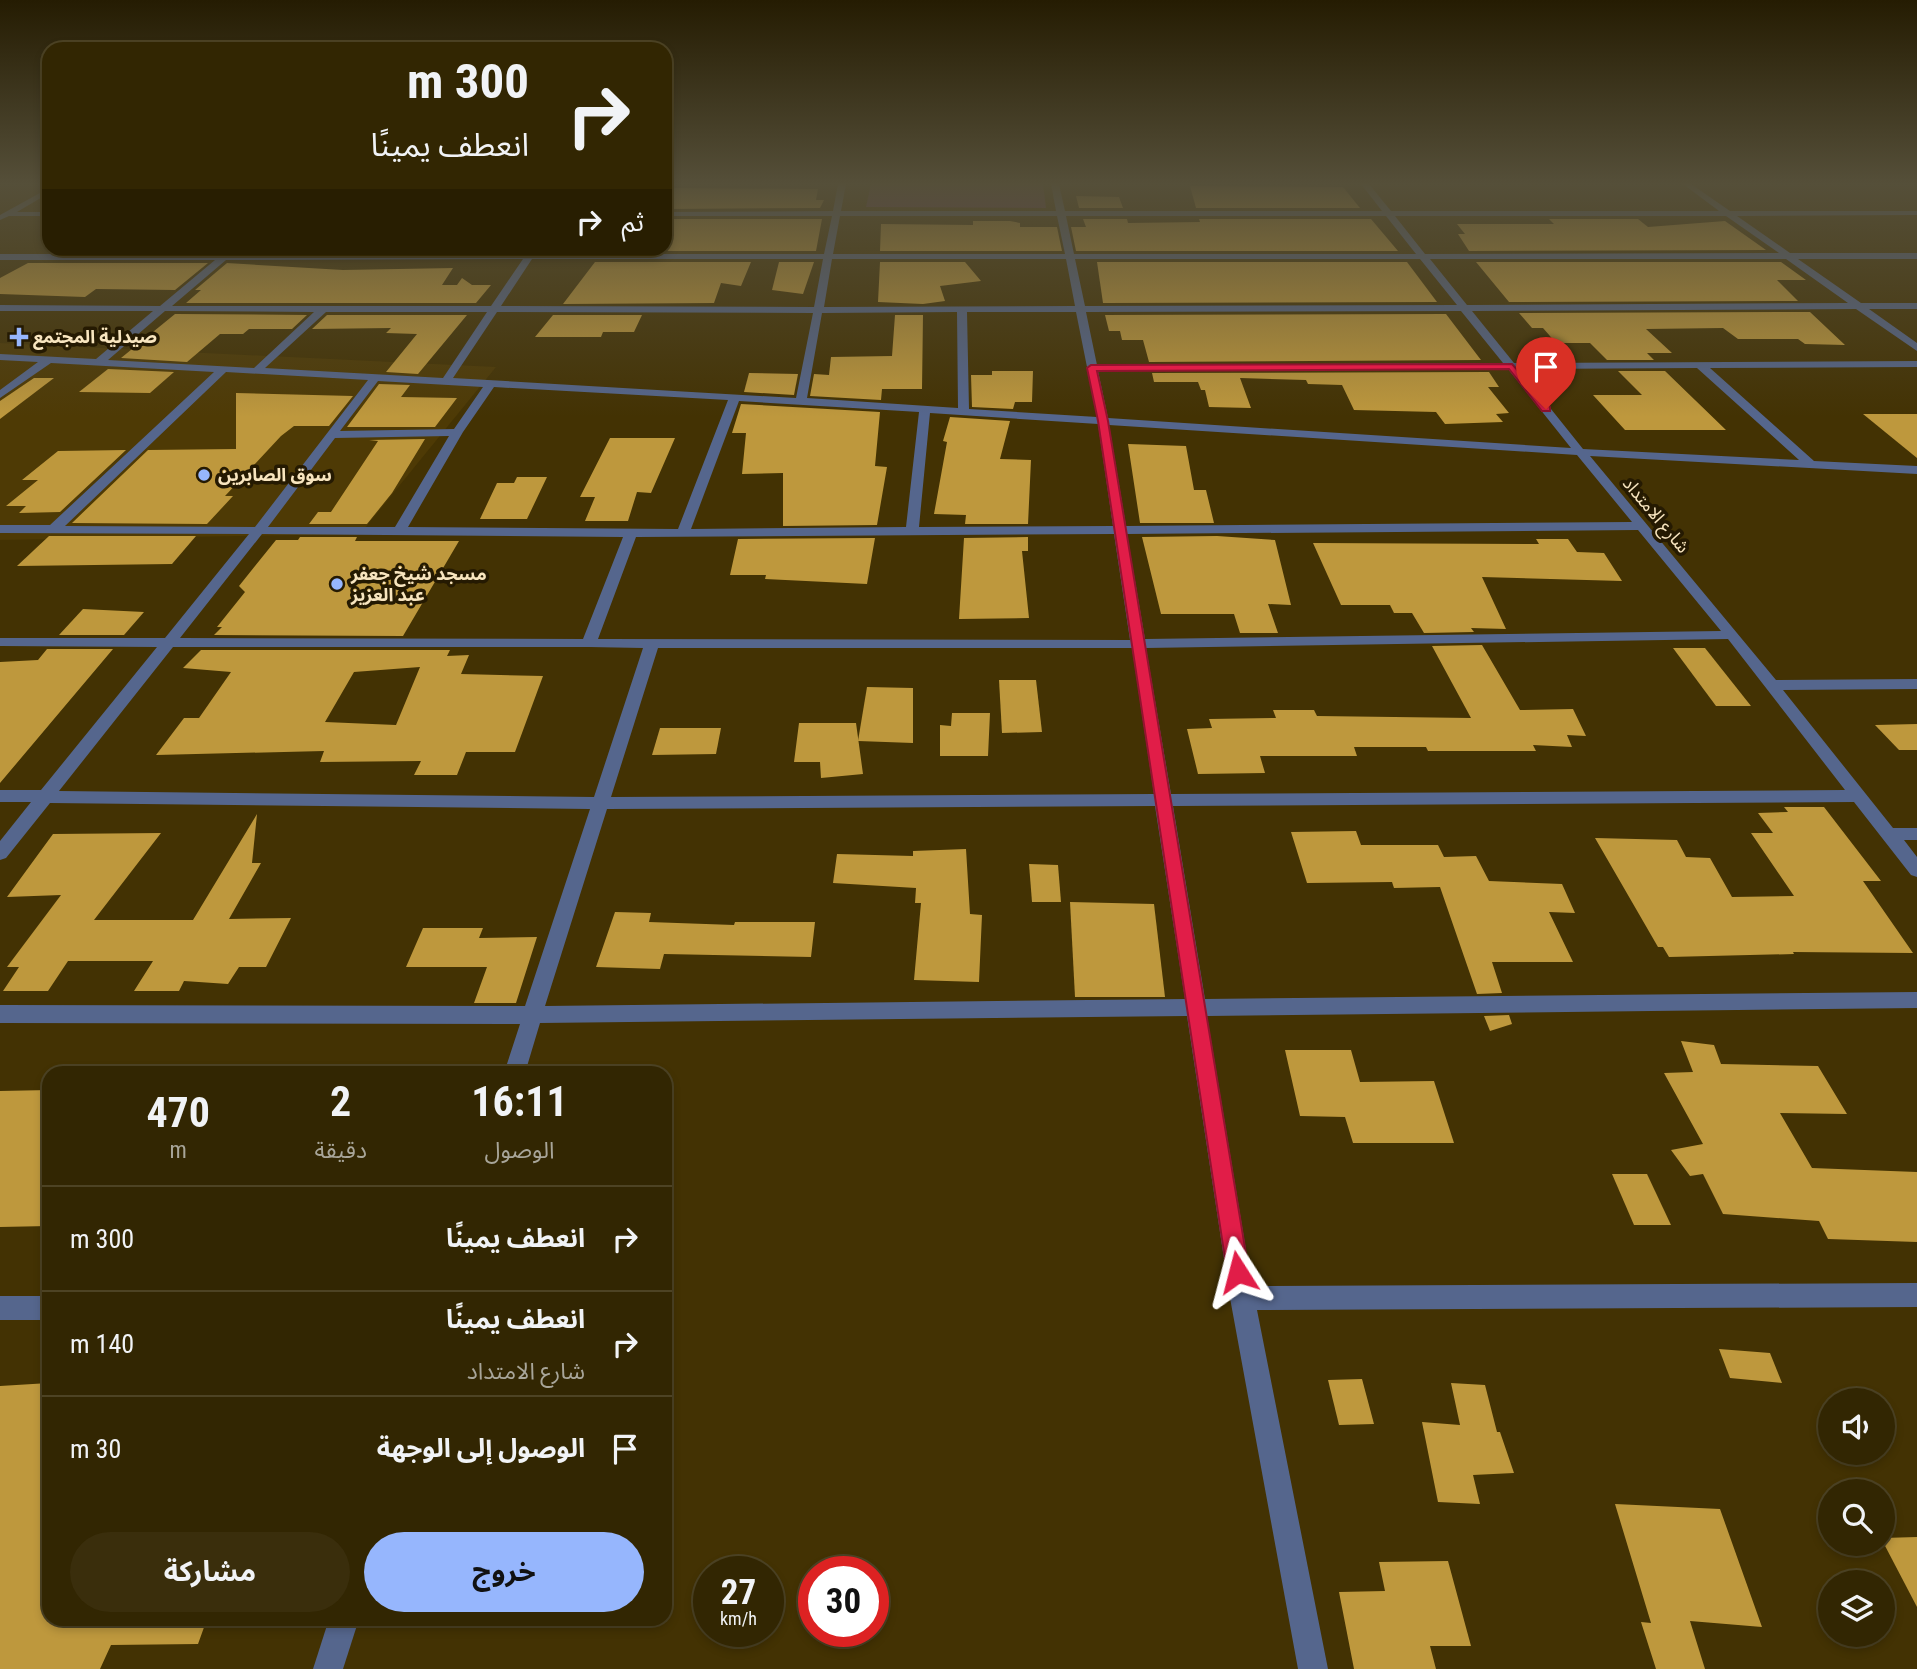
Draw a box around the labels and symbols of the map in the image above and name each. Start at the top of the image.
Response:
place label: صيدلية المجتمع [33,326,157,350]
marker: صيدلية المجتمع [11,329,27,345]
pin [1516,337,1576,409]
place label: سوق الصابرين [218,464,332,486]
marker: سوق الصابرين [196,467,212,483]
street label: شارع الامتداد [1616,472,1694,559]
place label: مسجد شيخ جعفر عبد العزيز [350,563,487,606]
marker: مسجد شيخ جعفر عبد العزيز [329,576,345,592]
position arrow [1201,1235,1275,1309]
speed limit sign: 30 [798,1556,889,1647]

